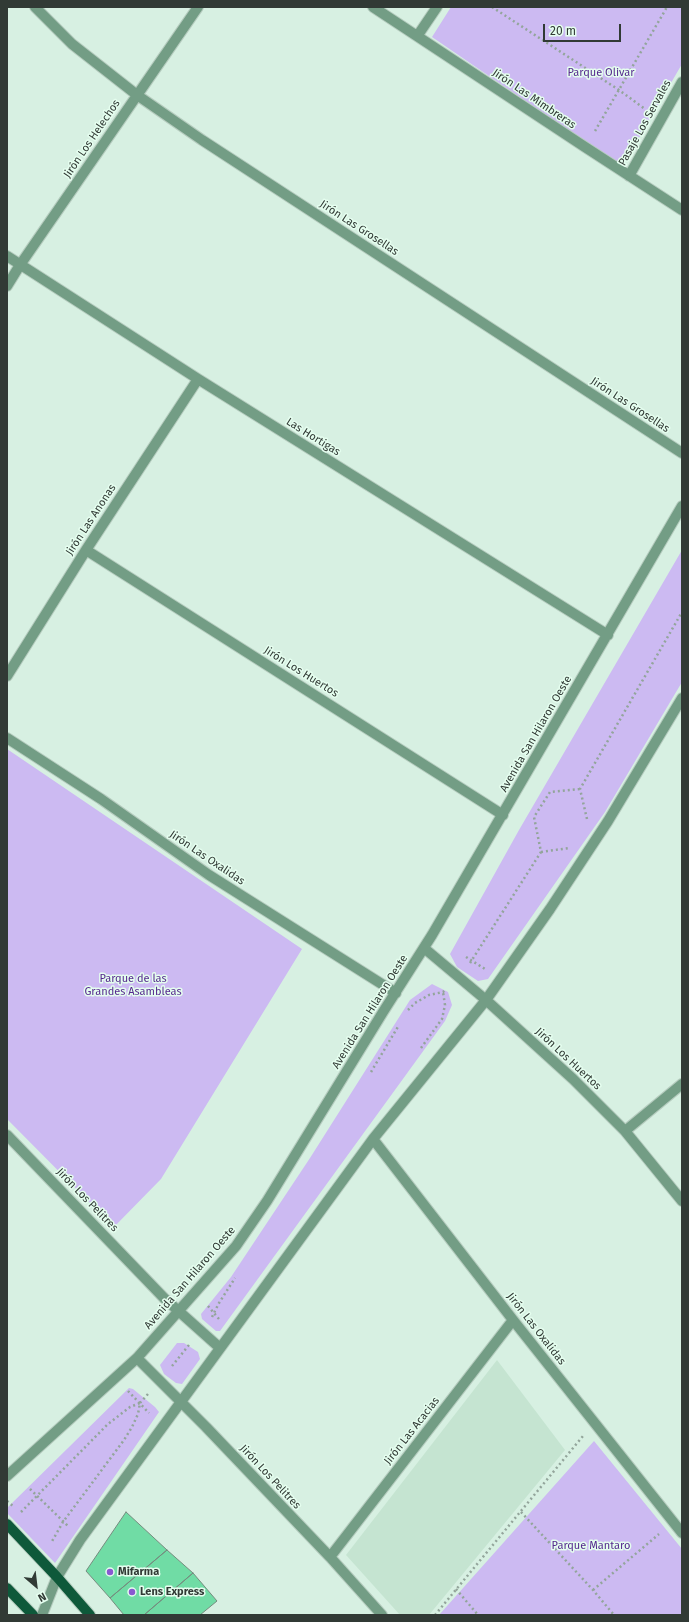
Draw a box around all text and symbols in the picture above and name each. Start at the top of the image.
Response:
scale bar [545,16,623,42]
text: 20 m [550,24,576,38]
street label: Jirón Las Mimbreras [490,66,578,132]
park label: Parque Olivar [568,66,634,80]
street label: Pasaje Los Servales [616,78,674,168]
street label: Jirón Los Helechos [61,97,123,181]
street label: Jirón Las Grosellas [317,198,401,258]
street label: Jirón Las Grosellas [588,375,672,435]
street label: Las Hortigas [284,415,342,459]
street label: Jirón Las Anonas [63,482,119,558]
street label: Jirón Los Huertos [261,644,341,700]
street label: Avenida San Hilaron Oeste [497,674,575,794]
street label: Jirón Las Oxalidas [167,828,247,888]
street label: Avenida San Hilaron Oeste [329,953,411,1071]
park label: Parque de las Grandes Asambleas [84,972,182,998]
street label: Jirón Los Huertos [532,1025,604,1093]
street label: Jirón Los Pelitres [53,1165,121,1235]
street label: Avenida San Hilaron Oeste [142,1224,238,1332]
street label: Jirón Las Oxalidas [504,1290,568,1368]
street label: Jirón Las Acacias [381,1395,443,1467]
street label: Jirón Los Pelitres [237,1442,303,1512]
park label: Parque Mantaro [552,1539,630,1553]
place label: Mifarma [118,1565,159,1579]
north arrow [16,1566,56,1606]
marker: Mifarma [105,1567,115,1577]
place label: Lens Express [140,1585,204,1599]
marker: Lens Express [127,1587,137,1597]
text: N [36,1590,48,1604]

